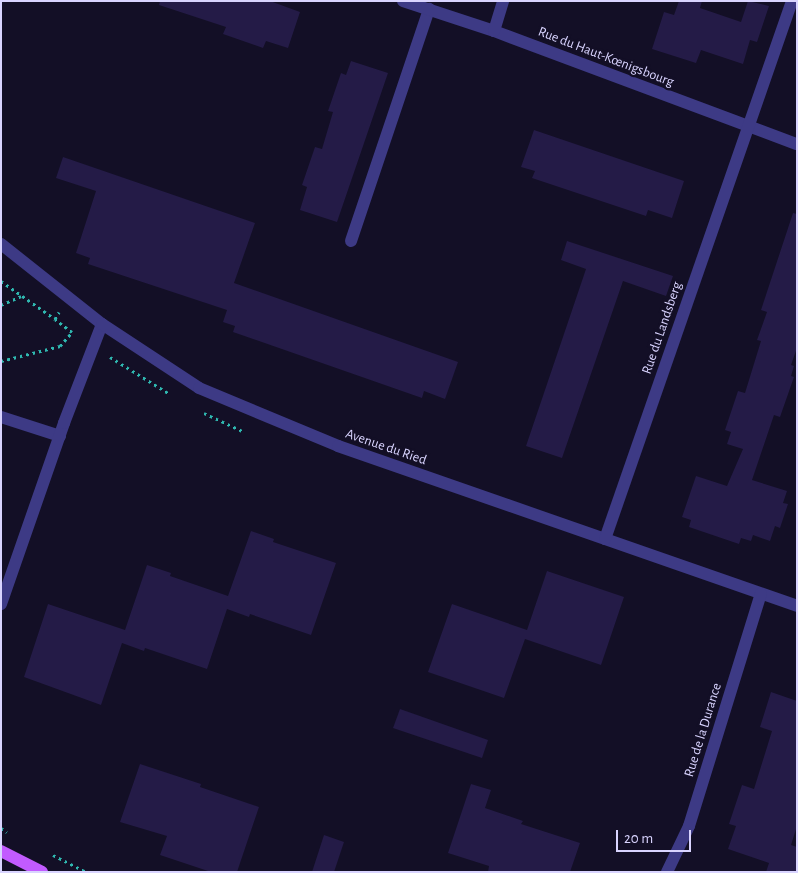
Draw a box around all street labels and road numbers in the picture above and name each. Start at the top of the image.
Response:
street label: Rue du Haut-Kœnigsbourg [536,23,676,91]
street label: Rue du Landsberg [638,279,686,377]
street label: Avenue du Ried [343,425,429,469]
street label: Rue de la Durance [681,681,725,779]

